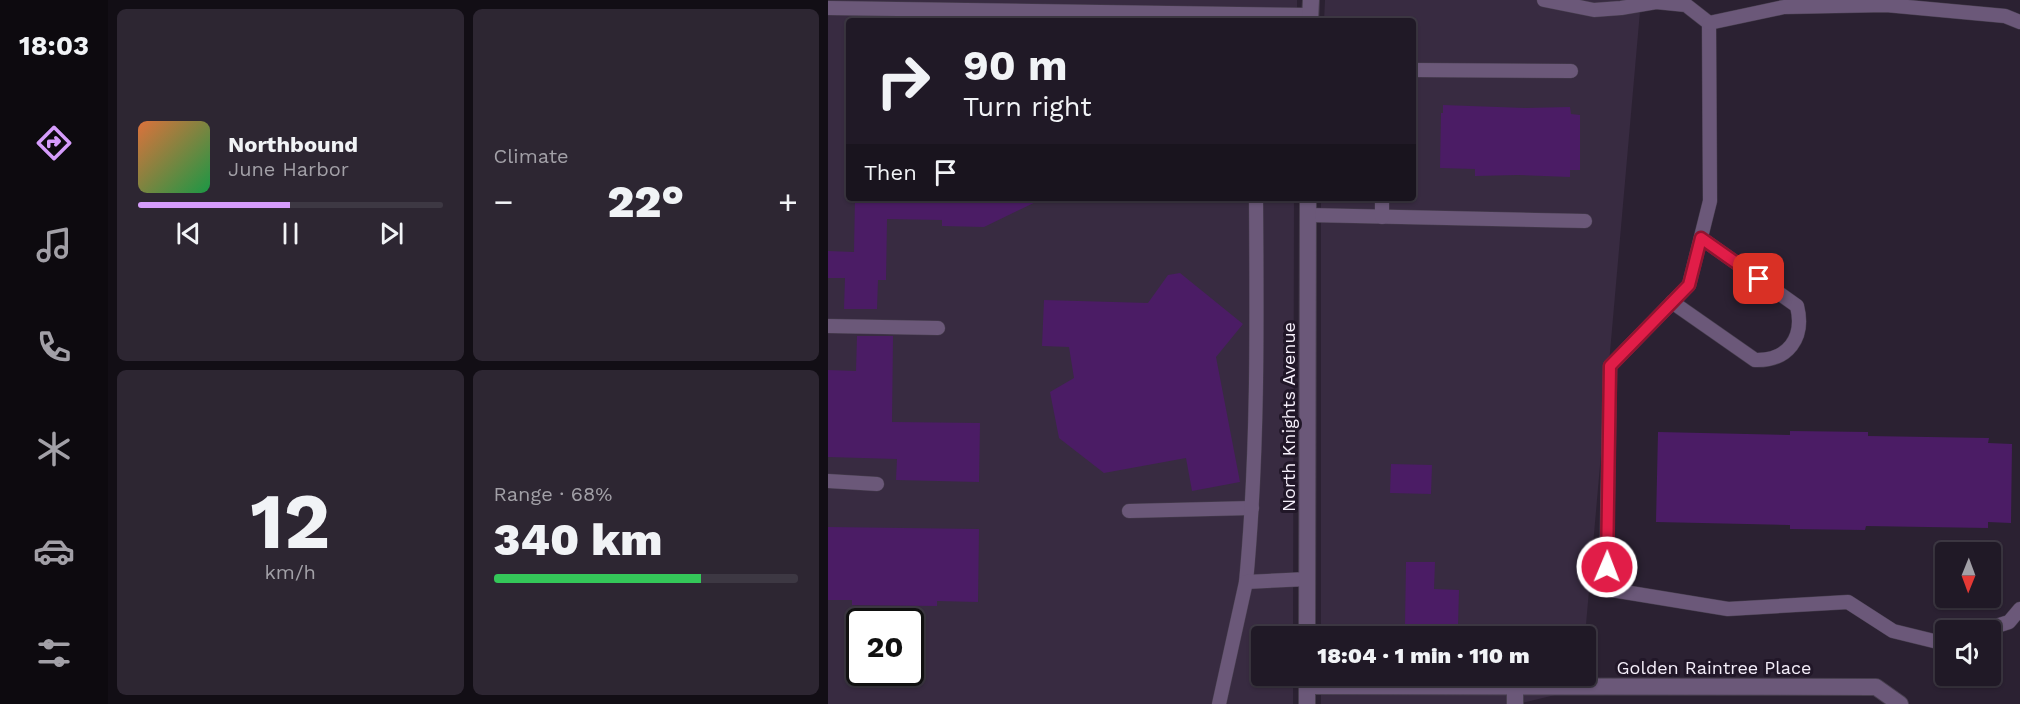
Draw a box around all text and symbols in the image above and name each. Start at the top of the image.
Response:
text: 18:03 [19,30,89,62]
text: 90 m [963,41,1067,90]
icon: right [864,42,942,120]
text: Turn right [963,91,1092,123]
icon: directions [33,122,75,164]
text: Northbound [228,132,358,157]
text: Climate [494,144,569,168]
icon: arrive [929,156,962,189]
text: June Harbor [228,157,349,181]
text: Then [864,160,917,185]
text: 22° [607,175,684,228]
text: − [494,182,513,221]
text: + [778,182,798,221]
icon: previous [172,217,205,250]
icon: pause [274,217,307,250]
icon: next [375,217,408,250]
icon: music [33,224,75,266]
pin [1733,253,1784,304]
icon: arrive [1742,262,1775,295]
street label: North Knights Avenue [1278,322,1299,512]
icon: phone [33,326,75,368]
icon: climate [33,428,75,470]
text: 12 [250,475,330,567]
text: Range · 68% [494,482,612,506]
text: 340 km [494,513,662,566]
icon: car [33,530,75,572]
position arrow [1575,535,1639,599]
north arrow [1935,542,2001,608]
map controls [1935,542,2001,686]
text: km/h [264,560,316,584]
speed limit sign: 20 [846,608,924,686]
button: sound [1935,620,2001,686]
icon: filters [33,632,75,674]
text: 18:04 · 1 min · 110 m [1317,643,1530,668]
street label: Golden Raintree Place [1617,657,1811,678]

